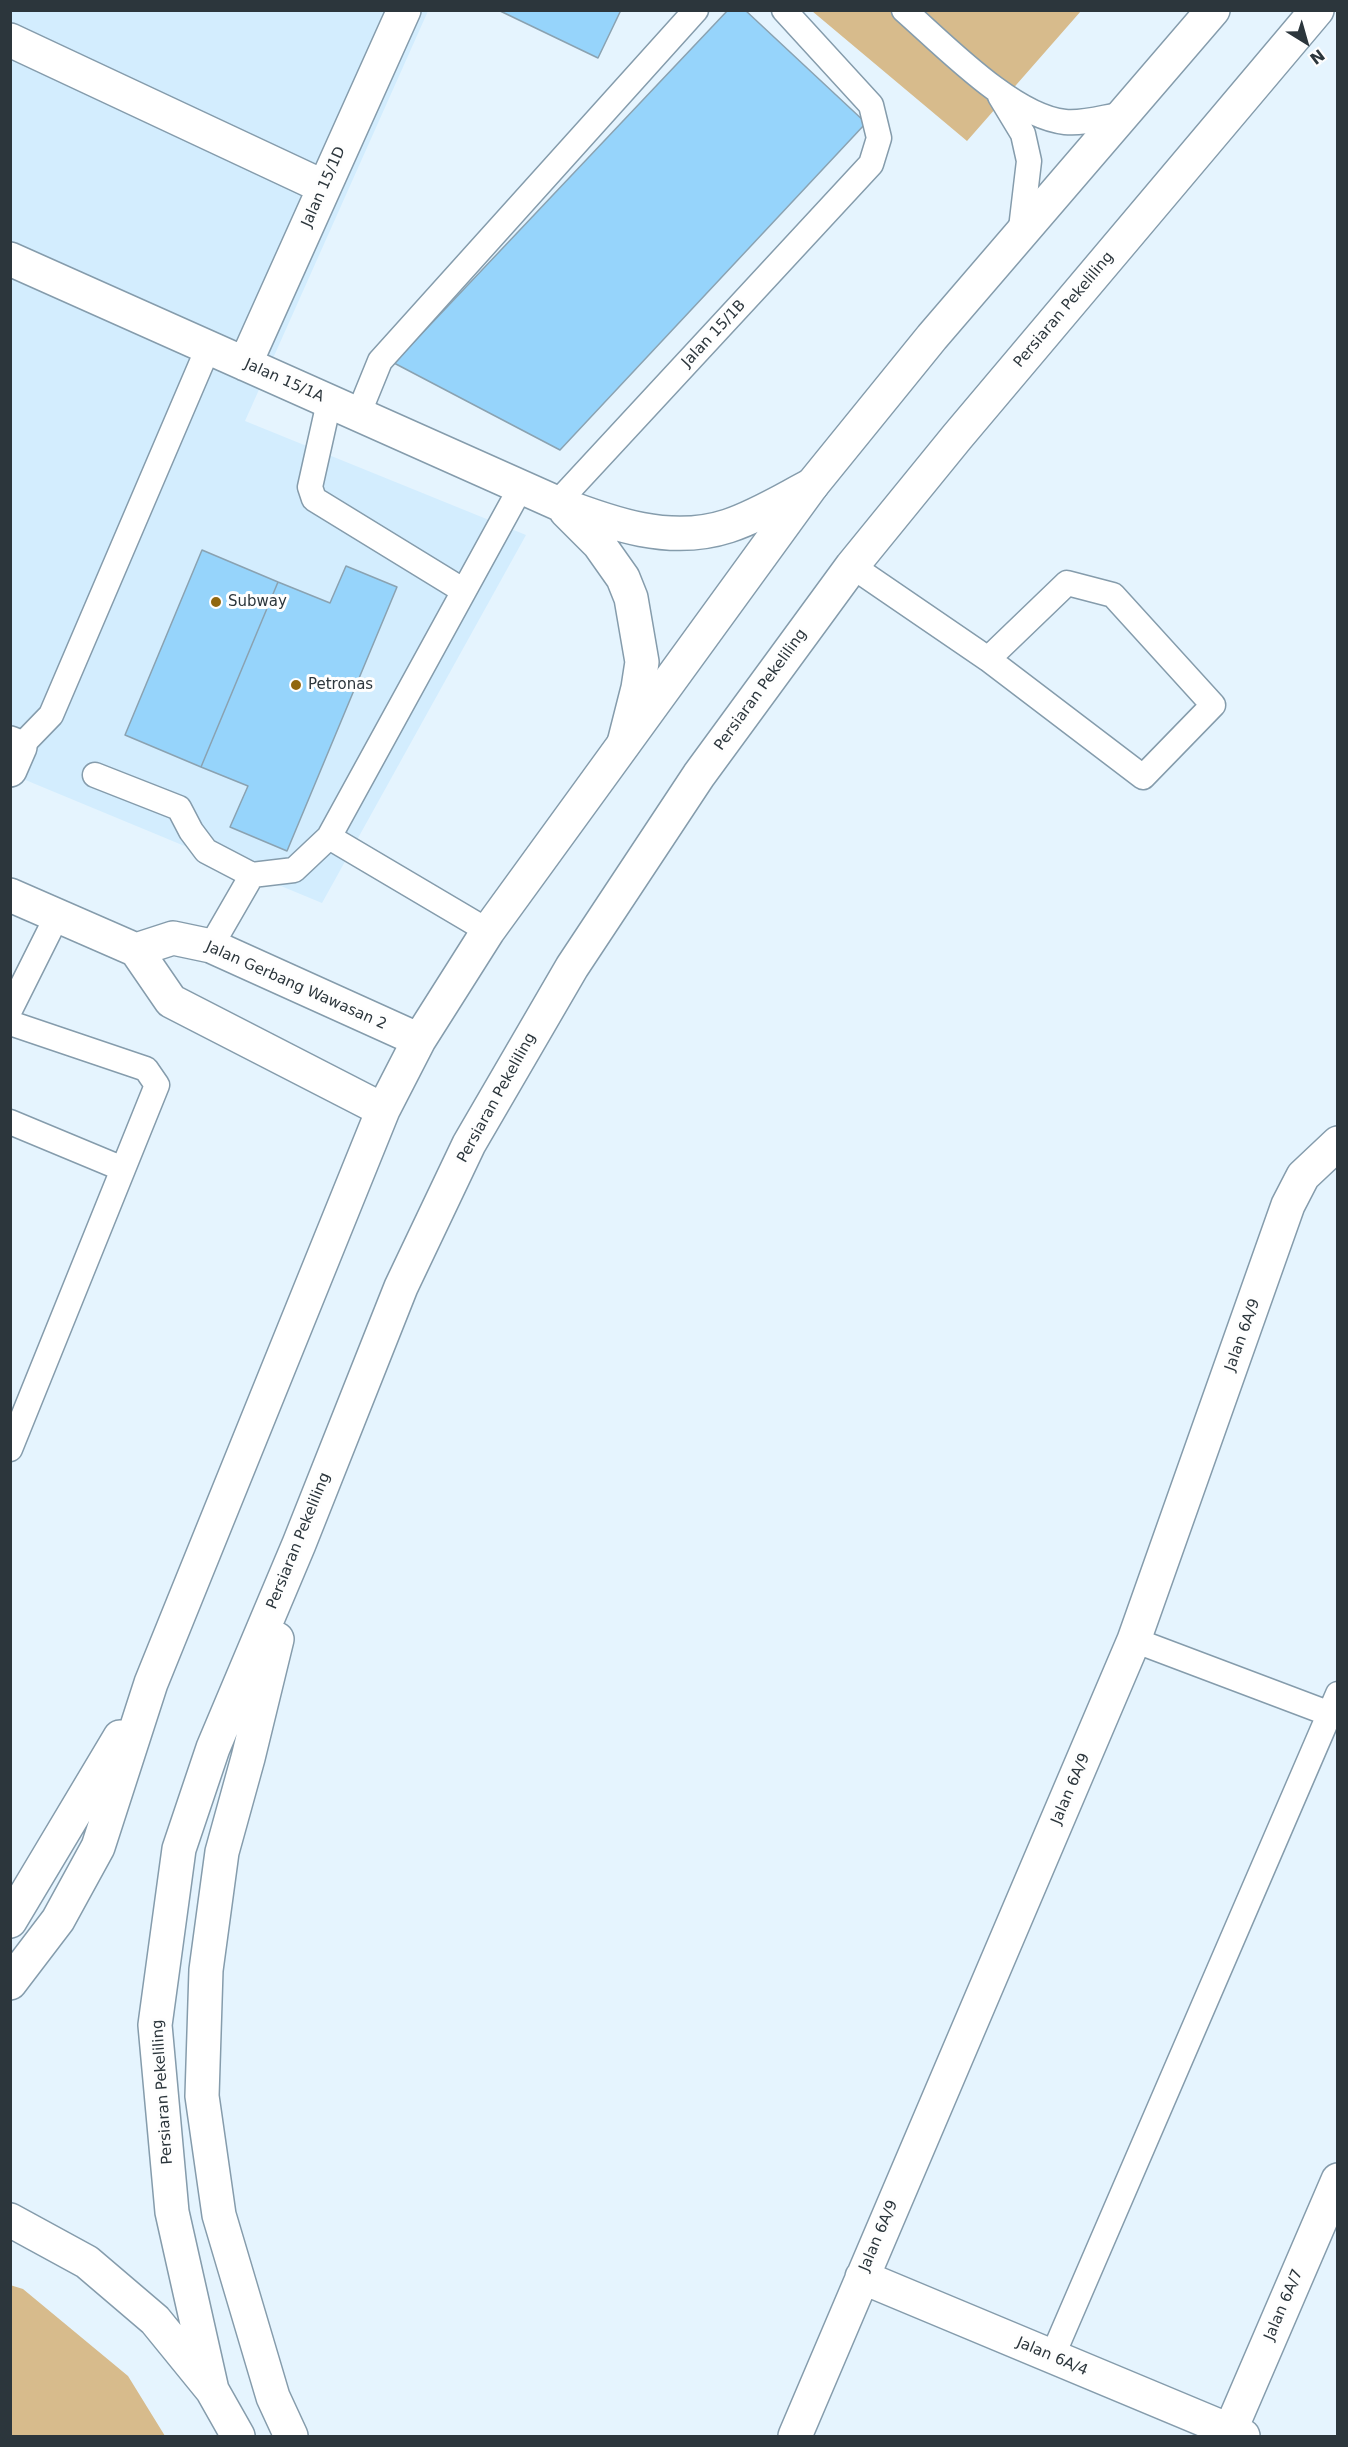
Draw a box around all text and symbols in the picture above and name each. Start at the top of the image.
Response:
north arrow [1276,12,1336,72]
text: N [1306,45,1328,68]
street label: Jalan 15/1D [298,144,350,230]
street label: Persiaran Pekeliling [1010,248,1118,372]
street label: Jalan 15/1B [678,297,750,371]
street label: Jalan 15/1A [241,355,327,407]
place label: Subway [228,593,287,611]
marker: Subway [209,595,223,609]
street label: Persiaran Pekeliling [711,626,811,754]
place label: Petronas [308,676,373,694]
marker: Petronas [289,678,303,692]
street label: Jalan Gerbang Wawasan 2 [203,938,389,1034]
street label: Persiaran Pekeliling [454,1030,540,1166]
street label: Jalan 6A/9 [1222,1296,1264,1374]
street label: Persiaran Pekeliling [263,1470,335,1612]
street label: Jalan 6A/9 [1048,1751,1094,1827]
street label: Persiaran Pekeliling [149,2019,177,2165]
street label: Jalan 6A/9 [856,2198,902,2274]
street label: Jalan 6A/7 [1261,2267,1307,2343]
street label: Jalan 6A/4 [1014,2334,1090,2380]

